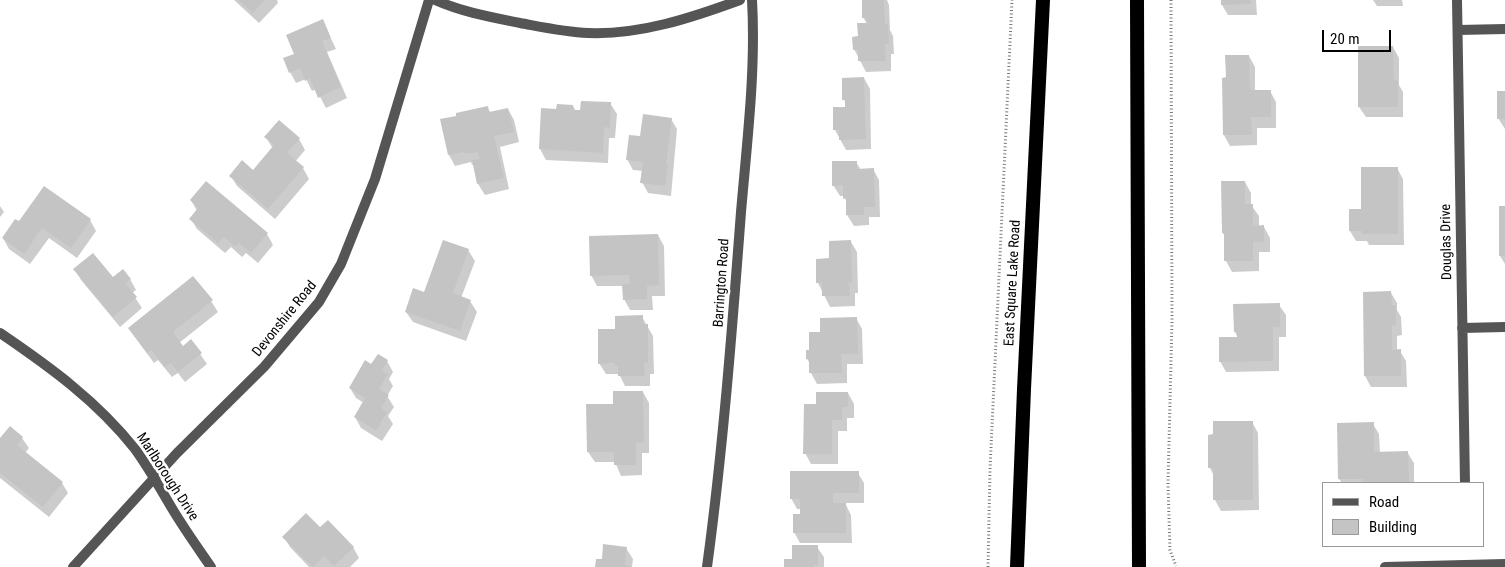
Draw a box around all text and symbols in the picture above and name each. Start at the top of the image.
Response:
scale bar [1325,20,1394,52]
text: 20 m [1330,30,1360,48]
street label: Douglas Drive [1438,204,1456,280]
street label: East Square Lake Road [1001,219,1025,347]
street label: Barrington Road [711,238,733,328]
street label: Devonshire Road [249,278,321,360]
street label: Marlborough Drive [132,430,202,524]
legend [1322,482,1485,547]
text: Road [1369,493,1399,511]
text: Building [1369,518,1417,536]

